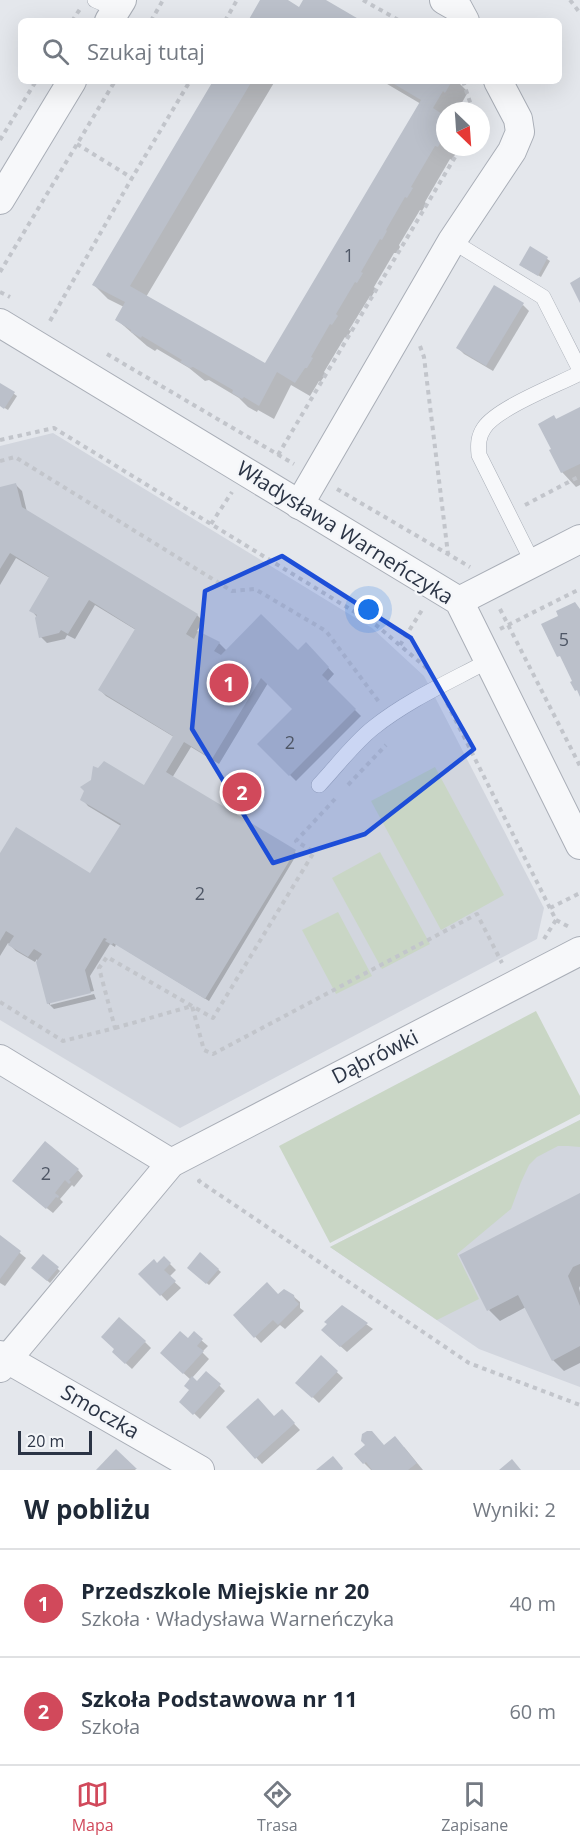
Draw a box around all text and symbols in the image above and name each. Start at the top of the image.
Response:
search box [18,18,562,84]
icon: search [39,35,72,68]
text: Szukaj tutaj [87,36,205,66]
north arrow [436,102,490,156]
house number: 1 [344,243,354,267]
street label: Władysława Warneńczyka [232,454,459,610]
your location [354,595,383,624]
house number: 5 [559,627,569,651]
pin: 1 [210,660,248,706]
house number: 2 [285,730,295,754]
pin: 2 [222,770,262,814]
house number: 2 [195,881,205,905]
street label: Dąbrówki [327,1022,423,1090]
house number: 2 [41,1161,51,1185]
street label: Smoczka [56,1377,145,1445]
scale bar [18,1428,92,1456]
text: 20 m [27,1430,64,1452]
text: W pobliżu [24,1491,151,1527]
text: Wyniki: 2 [473,1496,556,1523]
text: Przedszkole Miejskie nr 20 [81,1575,369,1605]
text: 1 [38,1590,49,1617]
text: 40 m [509,1590,556,1617]
text: Szkoła · Władysława Warneńczyka [81,1605,394,1632]
text: Szkoła Podstawowa nr 11 [81,1683,358,1713]
text: 2 [38,1698,49,1725]
text: 60 m [509,1698,556,1725]
text: Szkoła [81,1713,140,1740]
tab: Mapa [72,1778,114,1836]
tab: Trasa [257,1778,298,1836]
tab: Zapisane [441,1778,508,1836]

